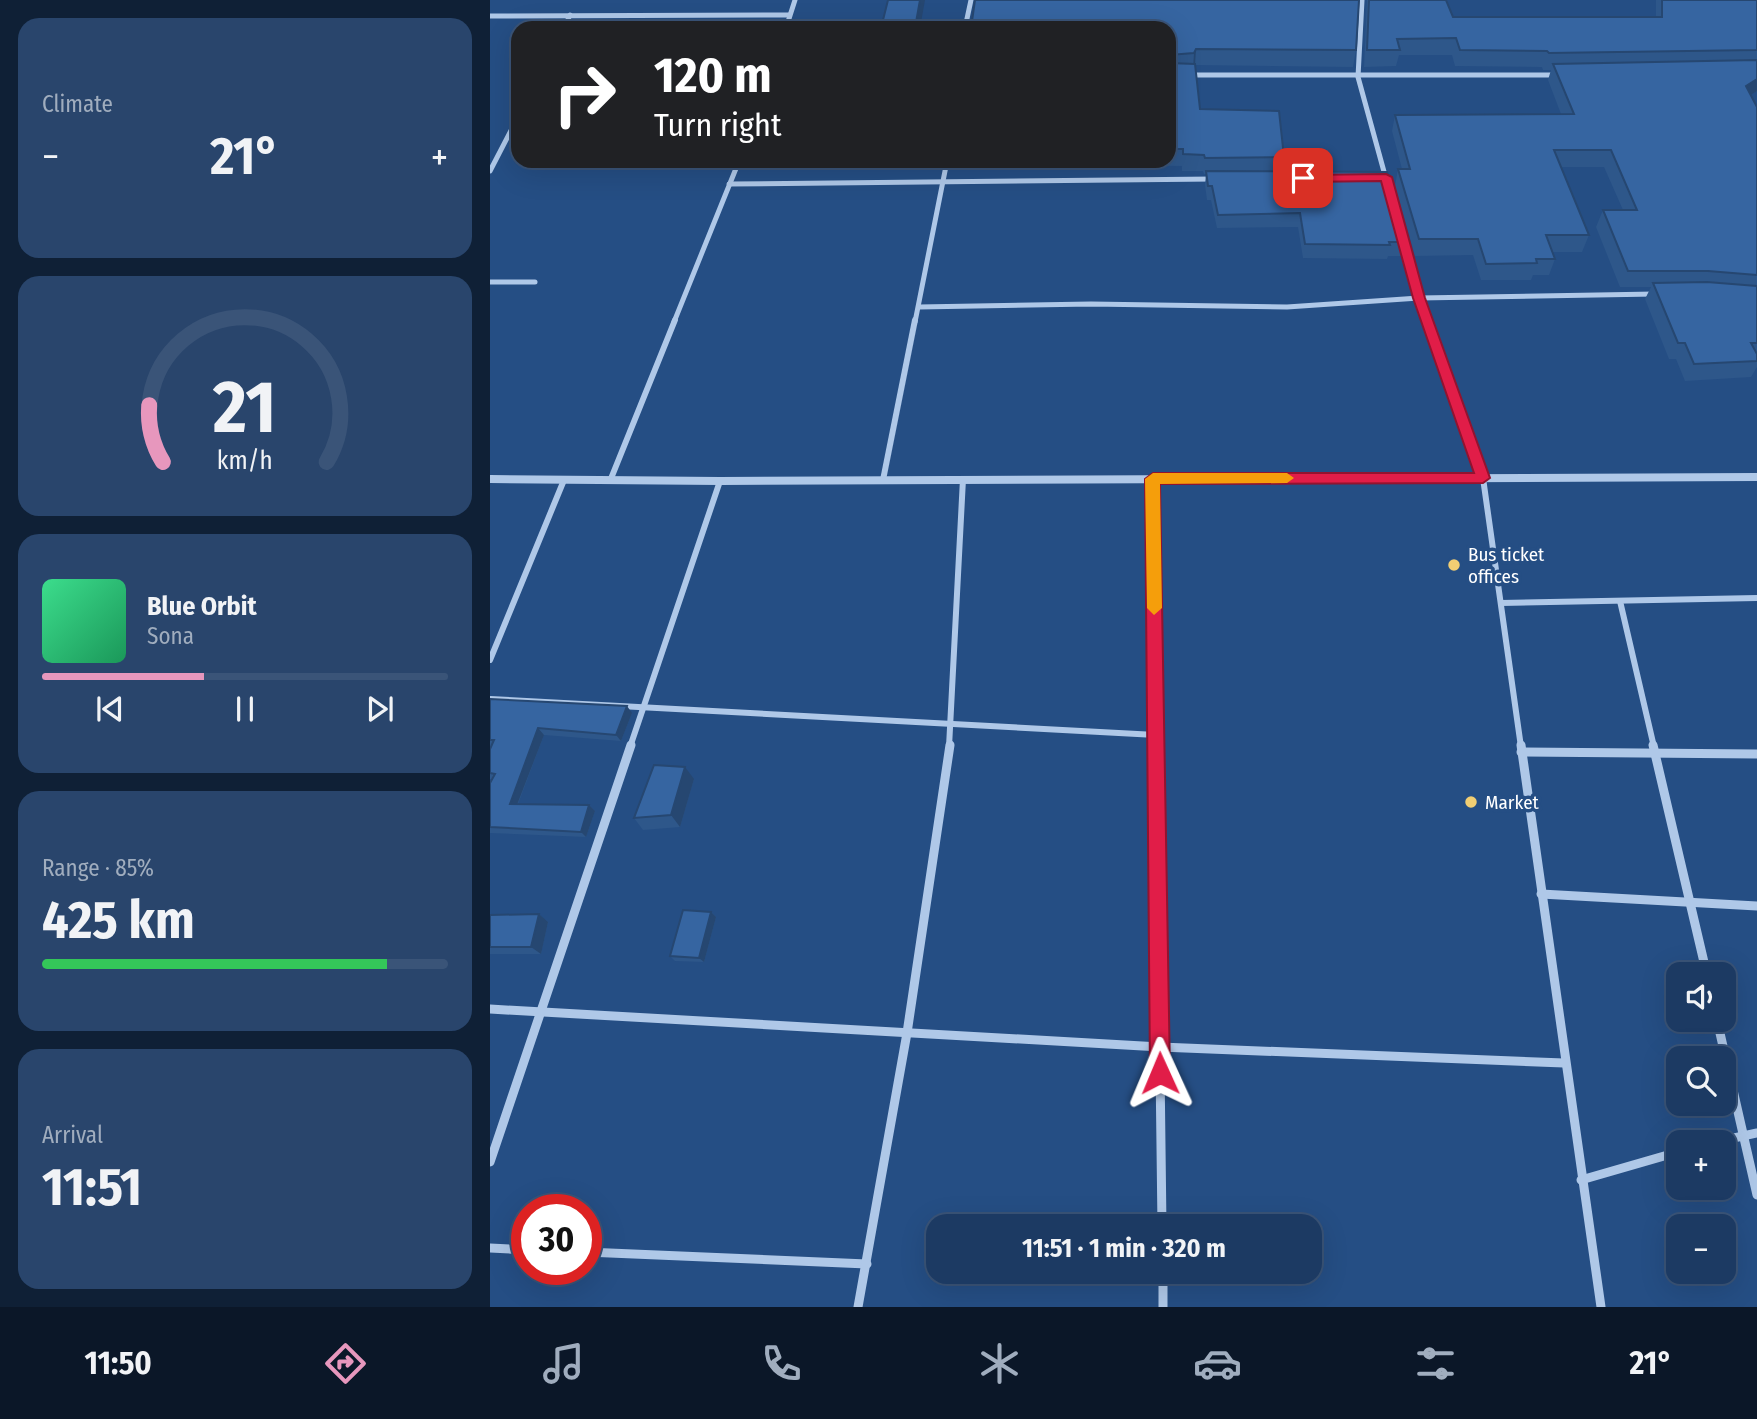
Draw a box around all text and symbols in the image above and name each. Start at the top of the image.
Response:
text: 120 m [654,46,772,105]
icon: right [539,49,630,140]
text: Climate [42,90,113,118]
text: Turn right [654,106,781,144]
text: 21° [210,125,280,188]
text: − [42,134,59,180]
text: + [431,134,448,180]
pin [1273,148,1333,208]
icon: arrive [1284,159,1322,197]
text: 21 [212,364,277,451]
text: km/h [217,445,273,475]
place label: Bus ticket offices [1468,543,1545,588]
marker: Bus ticket offices [1446,557,1462,573]
text: Blue Orbit [147,591,257,622]
text: Sona [147,622,194,650]
icon: previous [91,690,129,728]
icon: pause [226,690,264,728]
icon: next [361,690,399,728]
place label: Market [1485,791,1540,814]
marker: Market [1463,794,1479,810]
text: Range · 85% [42,854,154,882]
text: 425 km [42,889,195,952]
map controls [1666,962,1736,1284]
button: sound [1666,962,1736,1032]
position arrow [1123,1036,1197,1110]
button: search [1666,1046,1736,1116]
text: Arrival [42,1121,103,1149]
button: + [1666,1130,1736,1200]
text: 11:51 [42,1156,142,1219]
speed limit sign: 30 [511,1194,602,1285]
button: − [1666,1214,1736,1284]
text: 11:51 · 1 min · 320 m [1022,1233,1226,1264]
icon: directions [321,1339,370,1388]
icon: music [539,1339,588,1388]
icon: phone [757,1339,806,1388]
icon: climate [975,1339,1024,1388]
icon: car [1193,1339,1242,1388]
icon: filters [1411,1339,1460,1388]
text: 11:50 [85,1344,152,1382]
text: 21° [1630,1344,1672,1382]

